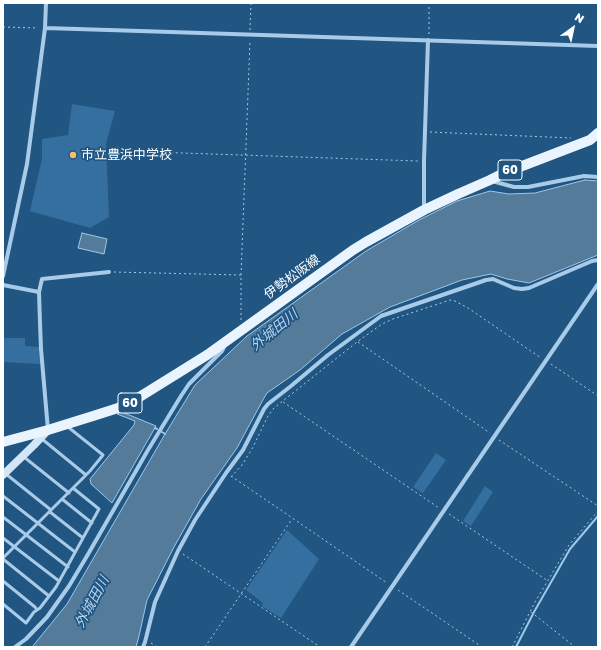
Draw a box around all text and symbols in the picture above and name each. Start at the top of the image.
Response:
north arrow [553,8,593,48]
text: N [573,10,587,25]
place label: 市立豊浜中学校 [81,147,172,163]
marker: 市立豊浜中学校 [68,150,78,160]
road number: 60 [498,160,522,180]
street label: 伊勢松阪線 [261,252,323,302]
water label: 外城田川 [247,306,301,354]
road number: 60 [118,393,142,413]
water label: 外城田川 [71,573,113,631]

